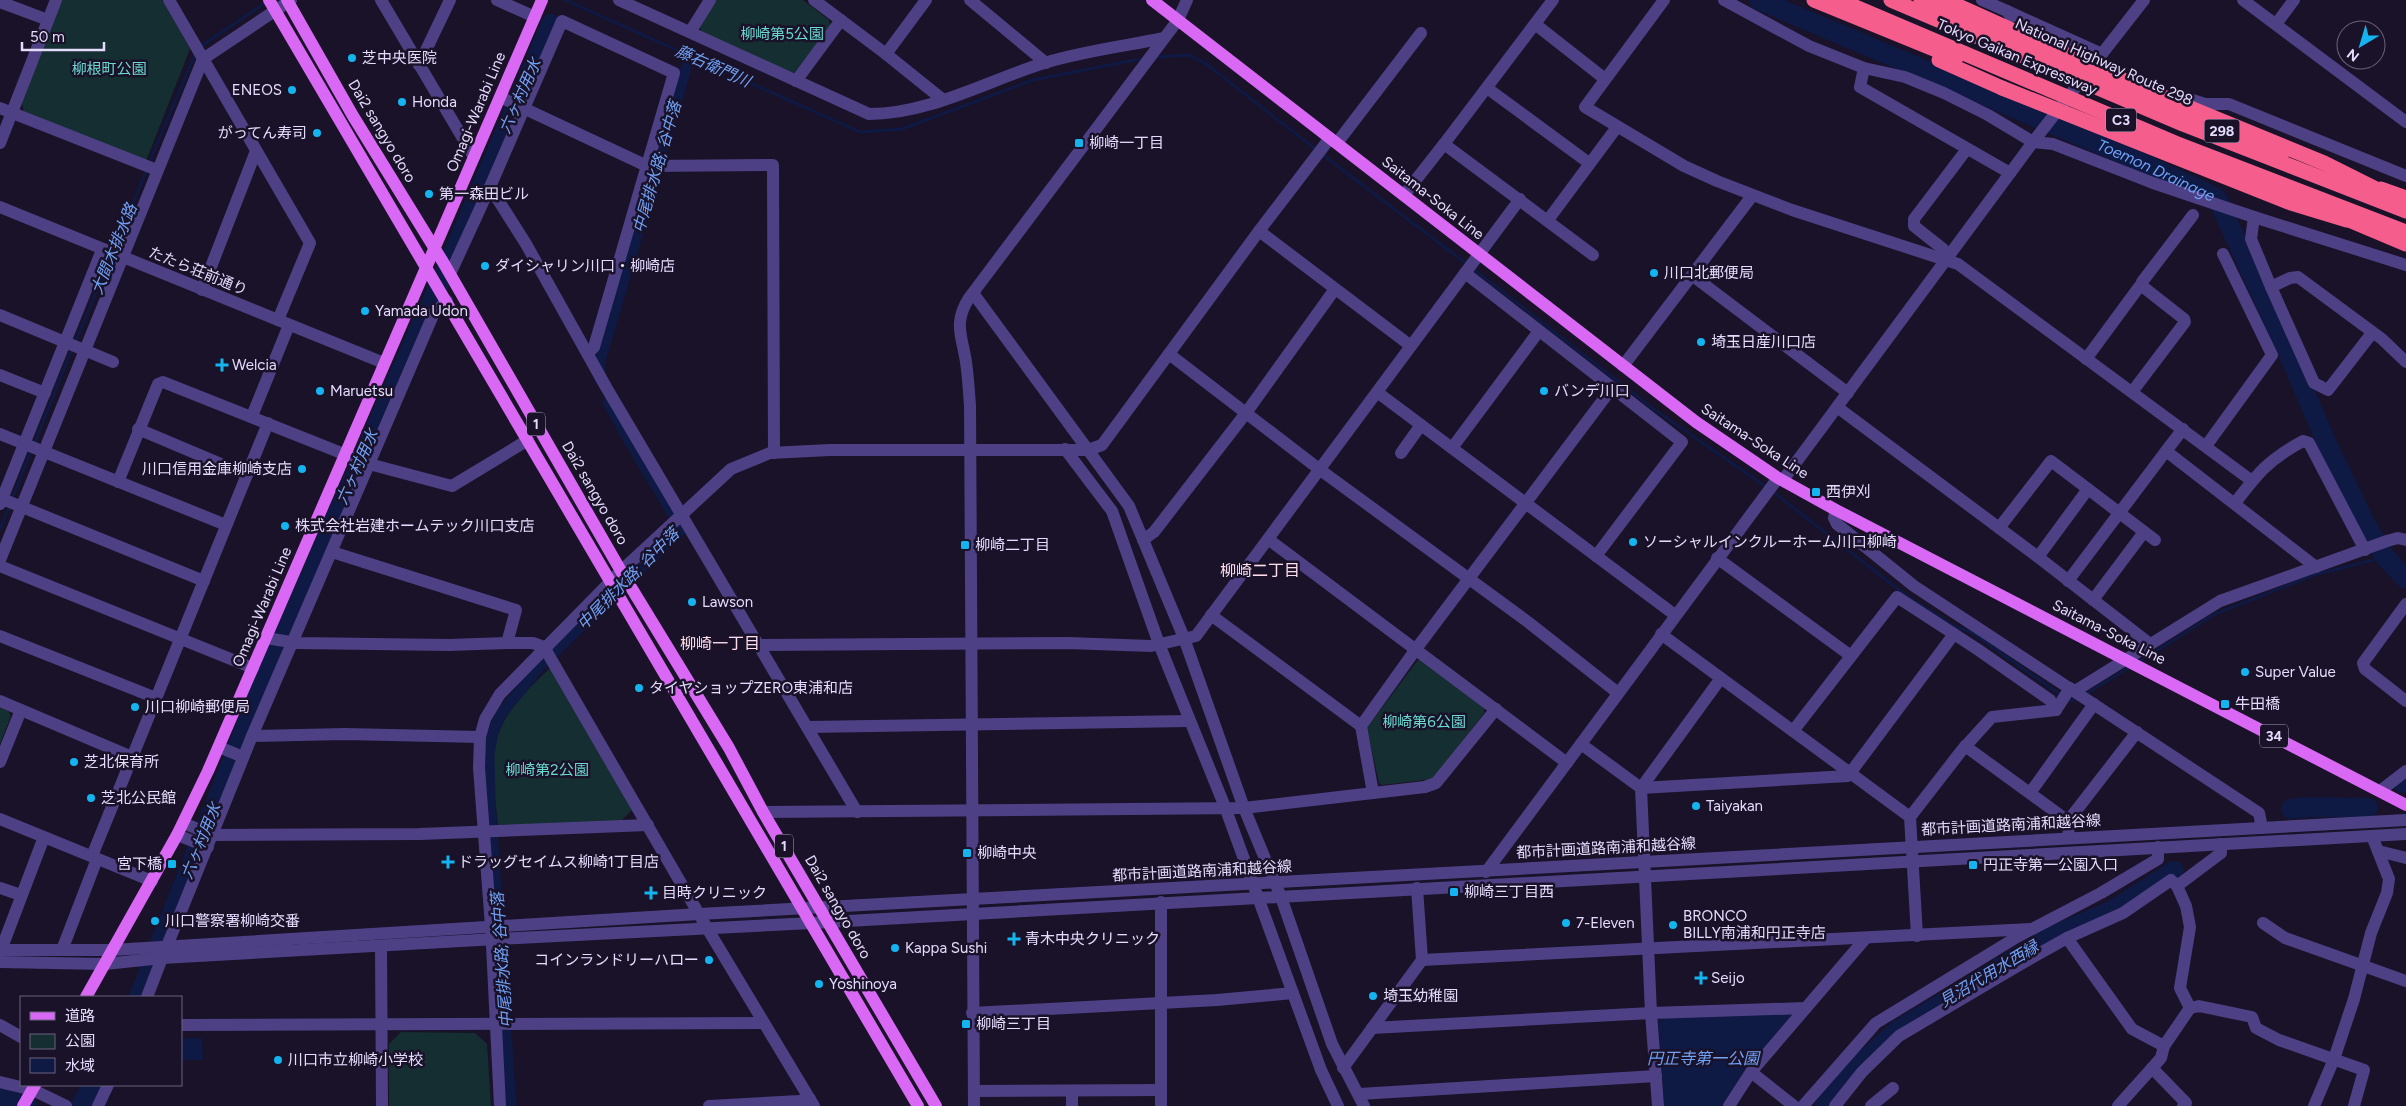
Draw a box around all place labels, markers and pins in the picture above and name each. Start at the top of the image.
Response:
place label: 芝中央医院 [362,49,437,67]
marker: 芝中央医院 [346,52,358,64]
place label: ENEOS [232,81,282,99]
marker: ENEOS [286,84,298,96]
place label: Honda [412,93,457,111]
marker: Honda [396,96,408,108]
place label: がってん寿司 [218,124,307,142]
marker: がってん寿司 [311,127,323,139]
place label: 柳崎一丁目 [1089,134,1164,152]
marker: 柳崎一丁目 [1073,137,1085,149]
place label: 第一森田ビル [439,185,529,203]
marker: 第一森田ビル [423,188,435,200]
place label: ダイシャリン川口・柳崎店 [495,257,675,275]
marker: ダイシャリン川口・柳崎店 [479,260,491,272]
place label: 川口北郵便局 [1664,264,1754,282]
marker: 川口北郵便局 [1648,267,1660,279]
place label: Yamada Udon [375,302,468,320]
marker: Yamada Udon [359,305,371,317]
place label: 埼玉日産川口店 [1711,333,1816,351]
marker: 埼玉日産川口店 [1695,336,1707,348]
place label: Welcia [232,356,277,374]
marker: Welcia [216,359,228,371]
place label: Maruetsu [330,382,393,400]
place label: バンデ川口 [1554,382,1630,400]
marker: Maruetsu [314,385,326,397]
marker: バンデ川口 [1538,385,1550,397]
place label: 川口信用金庫柳崎支店 [142,460,292,478]
marker: 川口信用金庫柳崎支店 [296,463,308,475]
place label: 西伊刈 [1826,483,1871,501]
marker: 西伊刈 [1810,486,1822,498]
place label: 株式会社岩建ホームテック川口支店 [295,517,535,535]
marker: 株式会社岩建ホームテック川口支店 [279,520,291,532]
place label: ソーシャルインクルーホーム川口柳崎 [1643,533,1897,551]
place label: 柳崎二丁目 [975,536,1050,554]
marker: ソーシャルインクルーホーム川口柳崎 [1627,536,1639,548]
marker: 柳崎二丁目 [959,539,971,551]
place label: Lawson [702,593,753,611]
marker: Lawson [686,596,698,608]
place label: Super Value [2255,663,2336,681]
marker: Super Value [2239,666,2251,678]
place label: タイヤショップZERO東浦和店 [649,679,853,697]
marker: タイヤショップZERO東浦和店 [633,682,645,694]
place label: 牛田橋 [2235,695,2280,713]
place label: 川口柳崎郵便局 [145,698,250,716]
marker: 牛田橋 [2219,698,2231,710]
marker: 川口柳崎郵便局 [129,701,141,713]
place label: 芝北保育所 [84,753,159,771]
marker: 芝北保育所 [68,756,80,768]
place label: 芝北公民館 [101,789,176,807]
marker: 芝北公民館 [85,792,97,804]
place label: Taiyakan [1706,797,1763,815]
marker: Taiyakan [1690,800,1702,812]
place label: 柳崎中央 [977,844,1037,862]
marker: 柳崎中央 [961,847,973,859]
place label: ドラッグセイムス柳崎1丁目店 [458,853,659,871]
place label: 宮下橋 [117,855,162,873]
marker: ドラッグセイムス柳崎1丁目店 [442,856,454,868]
place label: 円正寺第一公園入口 [1983,856,2118,874]
marker: 宮下橋 [166,858,178,870]
marker: 円正寺第一公園入口 [1967,859,1979,871]
place label: 柳崎三丁目西 [1464,883,1554,901]
place label: 目時クリニック [662,884,767,902]
marker: 目時クリニック [644,886,658,900]
marker: 柳崎三丁目西 [1448,886,1460,898]
place label: BRONCO BILLY南浦和円正寺店 [1683,907,1826,942]
place label: 川口警察署柳崎交番 [165,912,300,930]
place label: 7-Eleven [1576,914,1635,932]
marker: 川口警察署柳崎交番 [149,915,161,927]
marker: 7-Eleven [1560,917,1572,929]
marker: BRONCO BILLY南浦和円正寺店 [1667,919,1679,931]
place label: 青木中央クリニック [1025,930,1160,948]
marker: 青木中央クリニック [1007,932,1021,946]
place label: Kappa Sushi [905,939,987,957]
marker: Kappa Sushi [889,942,901,954]
place label: コインランドリーハロー [534,951,699,969]
marker: コインランドリーハロー [703,954,715,966]
place label: Seijo [1711,969,1745,987]
marker: Seijo [1695,972,1707,984]
place label: Yoshinoya [829,975,897,993]
marker: Yoshinoya [813,978,825,990]
place label: 埼玉幼稚園 [1383,987,1458,1005]
marker: 埼玉幼稚園 [1367,990,1379,1002]
place label: 柳崎三丁目 [976,1015,1051,1033]
marker: 柳崎三丁目 [960,1018,972,1030]
place label: 川口市立柳崎小学校 [288,1051,423,1069]
marker: 川口市立柳崎小学校 [272,1054,284,1066]

